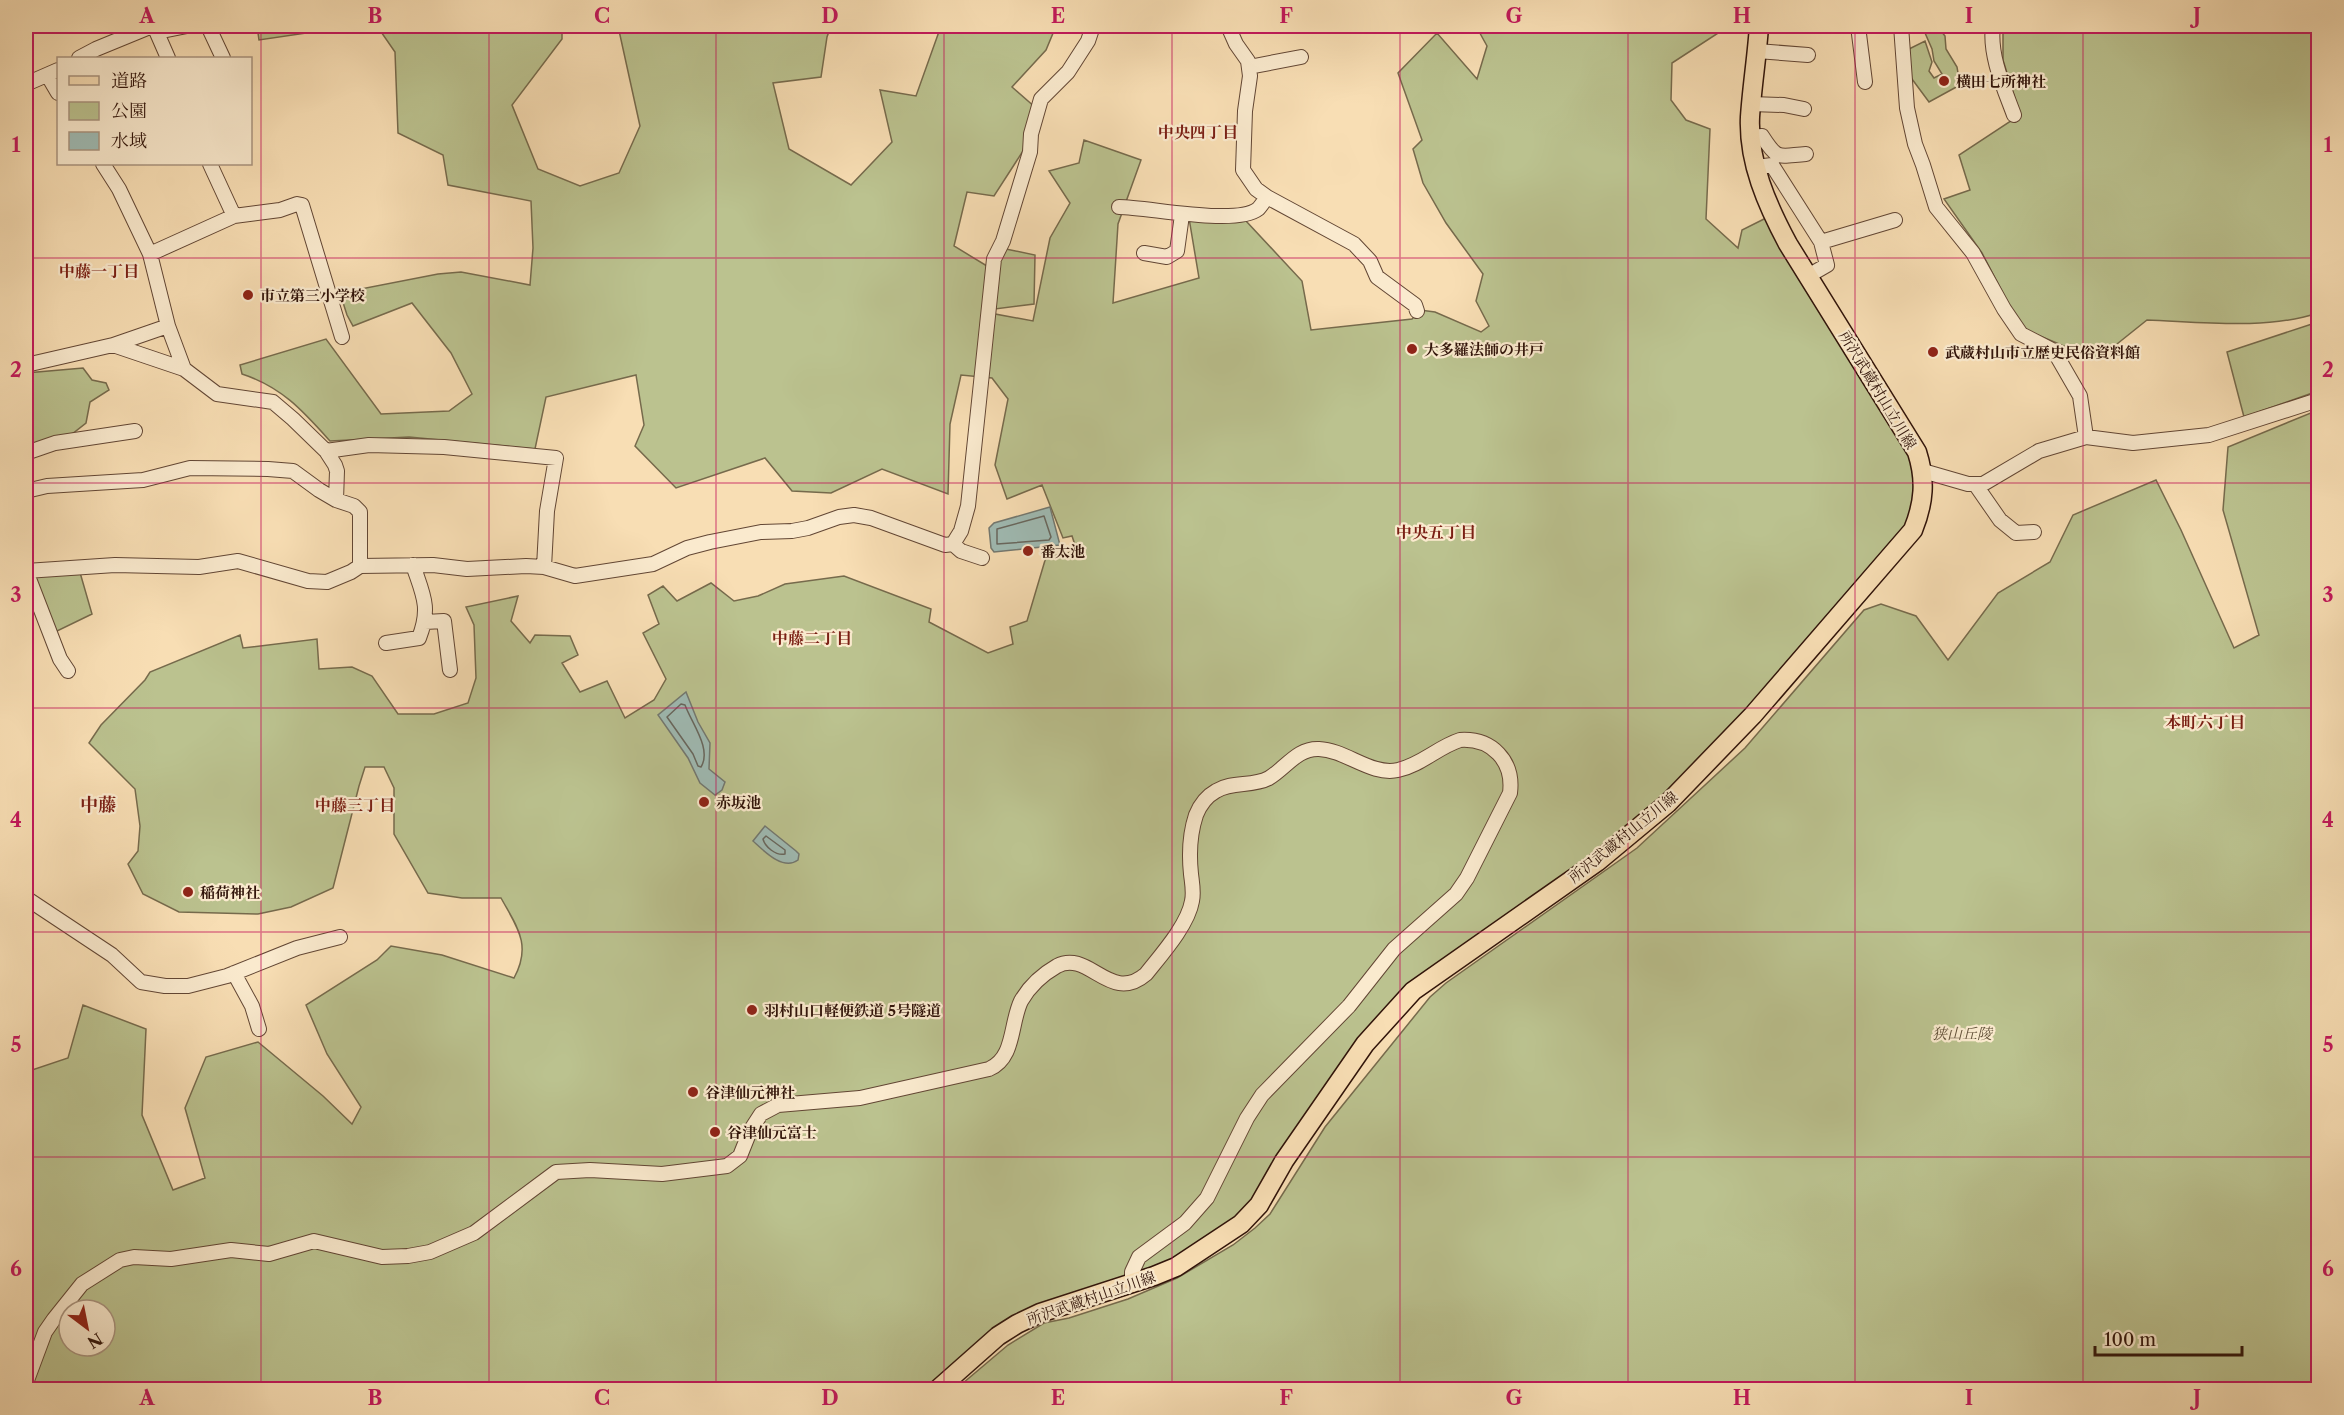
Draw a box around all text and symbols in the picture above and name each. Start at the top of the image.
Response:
text: A [138,4,155,28]
text: B [368,4,383,28]
text: C [594,4,610,28]
text: D [821,4,839,28]
text: E [1051,4,1065,28]
text: F [1279,4,1293,28]
text: G [1506,4,1523,28]
text: H [1733,4,1751,28]
text: I [1965,4,1973,28]
text: J [2189,4,2201,28]
legend [57,57,252,165]
text: 道路 [111,70,147,92]
place label: 横田七所神社 [1956,72,2046,91]
marker: 横田七所神社 [1937,74,1951,88]
text: 公園 [111,100,147,122]
district label: 中央四丁目 [1158,122,1238,142]
text: 水域 [111,130,147,152]
text: 1 [12,133,21,157]
text: 1 [2324,133,2333,157]
district label: 中藤一丁目 [59,261,139,281]
place label: 市立第三小学校 [260,286,365,305]
marker: 市立第三小学校 [241,288,255,302]
street label: 所沢武蔵村山立川線 [1835,327,1921,453]
place label: 大多羅法師の井戸 [1424,340,1544,359]
marker: 大多羅法師の井戸 [1405,342,1419,356]
place label: 武蔵村山市立歴史民俗資料館 [1945,343,2140,362]
marker: 武蔵村山市立歴史民俗資料館 [1926,345,1940,359]
text: 2 [10,358,22,382]
text: 2 [2322,358,2334,382]
district label: 中央五丁目 [1396,522,1476,542]
place label: 番太池 [1040,542,1085,561]
marker: 番太池 [1021,544,1035,558]
text: 3 [10,583,22,607]
text: 3 [2322,583,2334,607]
district label: 中藤二丁目 [772,628,852,648]
district label: 本町六丁目 [2165,712,2245,732]
street label: 所沢武蔵村山立川線 [1565,787,1681,887]
place label: 赤坂池 [716,793,761,812]
district label: 中藤 [80,794,116,816]
district label: 中藤三丁目 [315,795,395,815]
marker: 赤坂池 [697,795,711,809]
text: 4 [10,808,22,832]
text: 4 [2322,808,2334,832]
place label: 稲荷神社 [200,883,260,902]
marker: 稲荷神社 [181,885,195,899]
place label: 羽村山口軽便鉄道 5号隧道 [764,1001,941,1020]
marker: 羽村山口軽便鉄道 5号隧道 [745,1003,759,1017]
park label: 狭山丘陵 [1932,1024,1994,1043]
text: 5 [10,1033,22,1057]
text: 5 [2322,1033,2334,1057]
place label: 谷津仙元神社 [705,1083,795,1102]
marker: 谷津仙元神社 [686,1085,700,1099]
place label: 谷津仙元富士 [727,1123,817,1142]
marker: 谷津仙元富士 [708,1125,722,1139]
text: 6 [10,1257,22,1281]
text: 6 [2322,1257,2334,1281]
street label: 所沢武蔵村山立川線 [1024,1267,1158,1329]
north arrow [57,1298,117,1358]
scale bar [2095,1319,2242,1357]
text: N [84,1329,106,1353]
text: 100 m [2104,1329,2156,1351]
text: A [138,1386,155,1410]
text: B [368,1386,383,1410]
text: C [594,1386,610,1410]
text: D [821,1386,839,1410]
text: E [1051,1386,1065,1410]
text: F [1279,1386,1293,1410]
text: G [1506,1386,1523,1410]
text: H [1733,1386,1751,1410]
text: I [1965,1386,1973,1410]
text: J [2189,1386,2201,1410]

